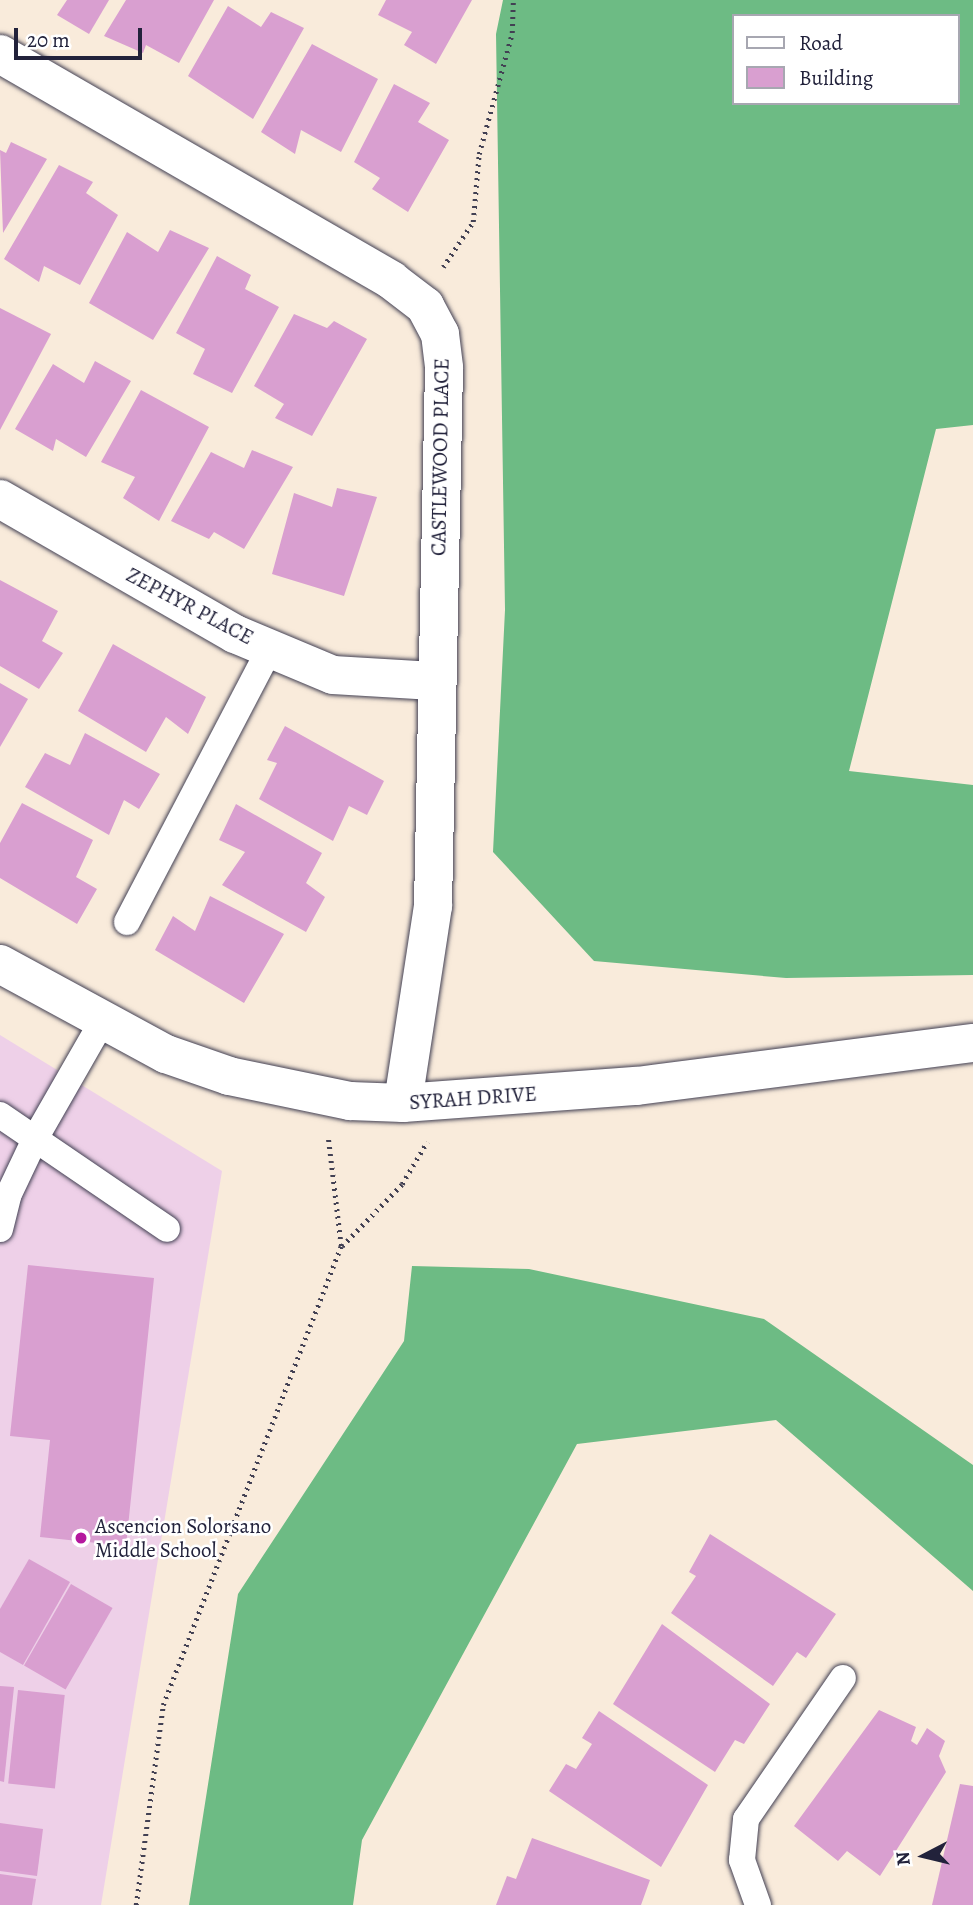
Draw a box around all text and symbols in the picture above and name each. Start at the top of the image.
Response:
scale bar [18,14,145,58]
legend [732,14,959,105]
text: 20 m [27,26,70,54]
text: Road [799,29,843,57]
text: Building [799,64,873,92]
street label: CASTLEWOOD PLACE [426,358,454,556]
street label: ZEPHYR PLACE [122,562,258,650]
street label: SYRAH DRIVE [408,1081,538,1115]
place label: Ascencion Solorsano Middle School [95,1513,271,1563]
marker: Ascencion Solorsano Middle School [73,1530,89,1546]
north arrow [889,1821,959,1891]
text: N [889,1850,917,1867]

